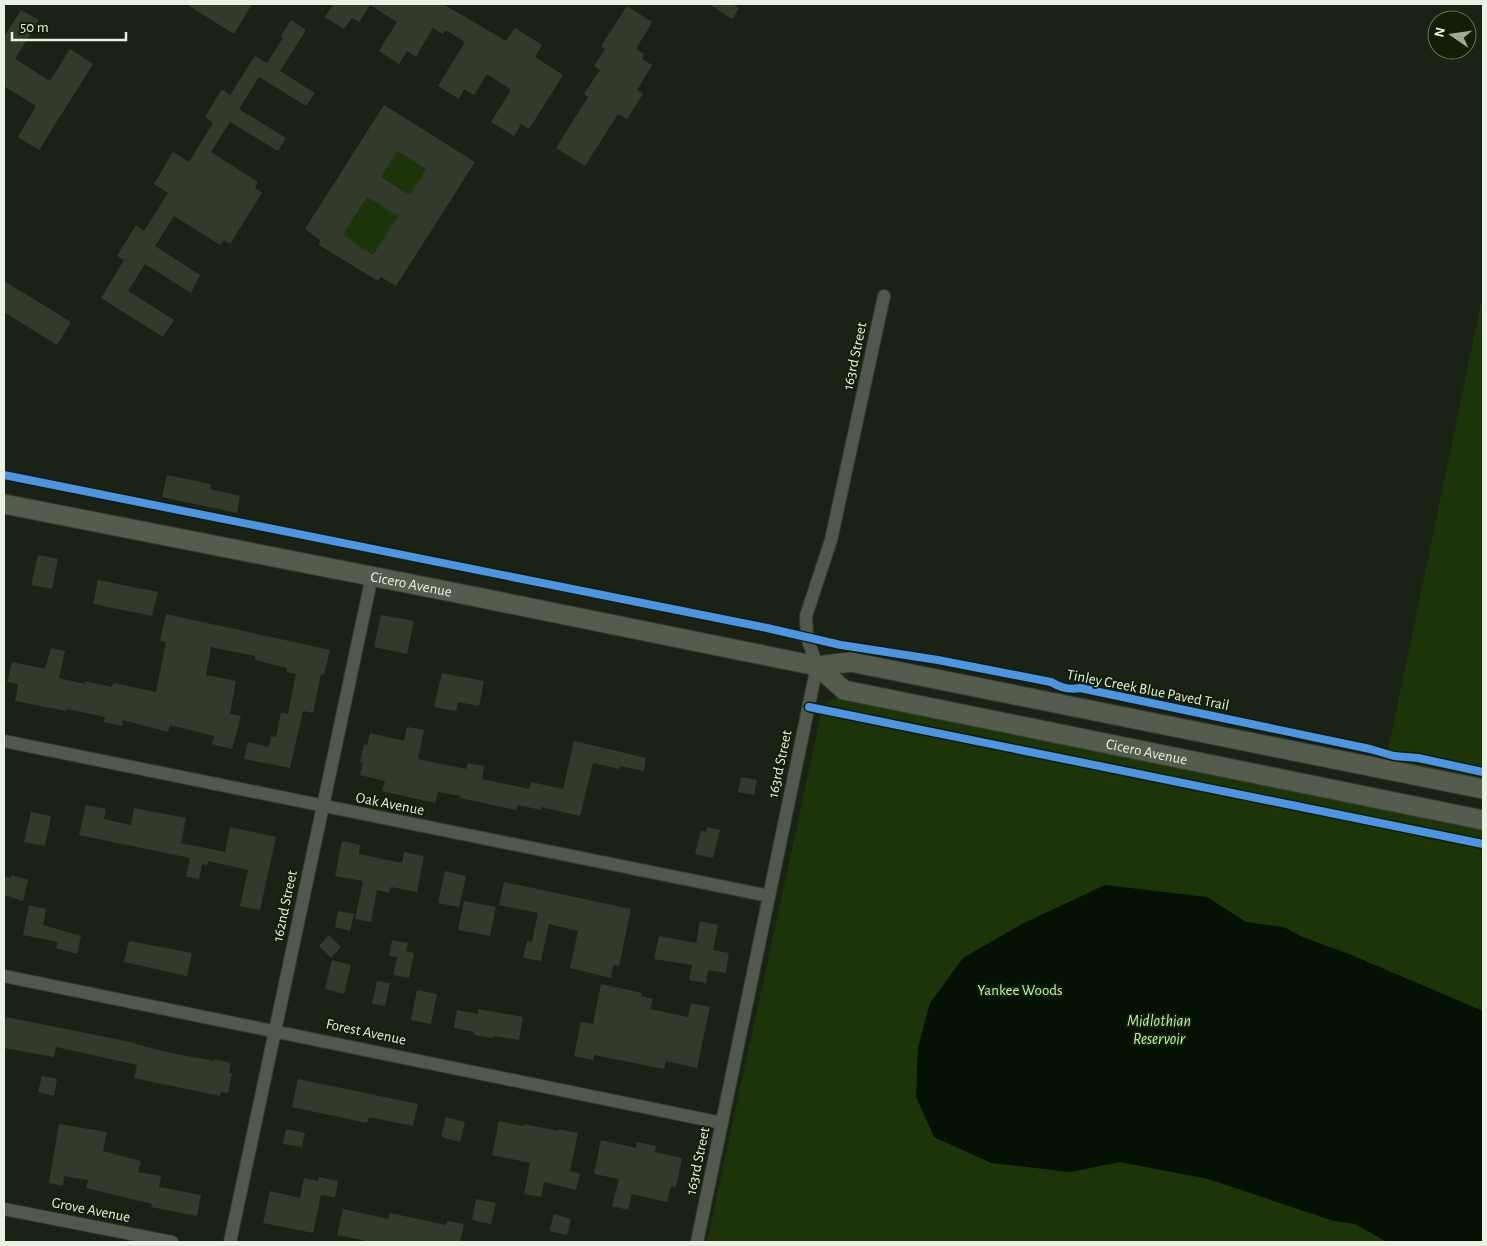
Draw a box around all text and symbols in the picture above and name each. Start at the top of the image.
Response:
scale bar [12,10,126,42]
north arrow [1427,10,1477,60]
text: 50 m [20,20,49,35]
text: N [1432,26,1448,39]
street label: 163rd Street [841,321,870,391]
street label: Cicero Avenue [369,569,453,599]
street label: Tinley Creek Blue Paved Trail [1065,667,1231,713]
street label: 163rd Street [766,729,795,799]
street label: Cicero Avenue [1105,736,1189,767]
street label: Oak Avenue [354,790,426,818]
street label: 162nd Street [270,869,300,943]
park label: Yankee Woods [977,983,1063,998]
water label: Midlothian Reservoir [1127,1013,1191,1047]
street label: Forest Avenue [325,1016,407,1048]
street label: 163rd Street [684,1126,713,1196]
street label: Grove Avenue [50,1195,132,1225]

